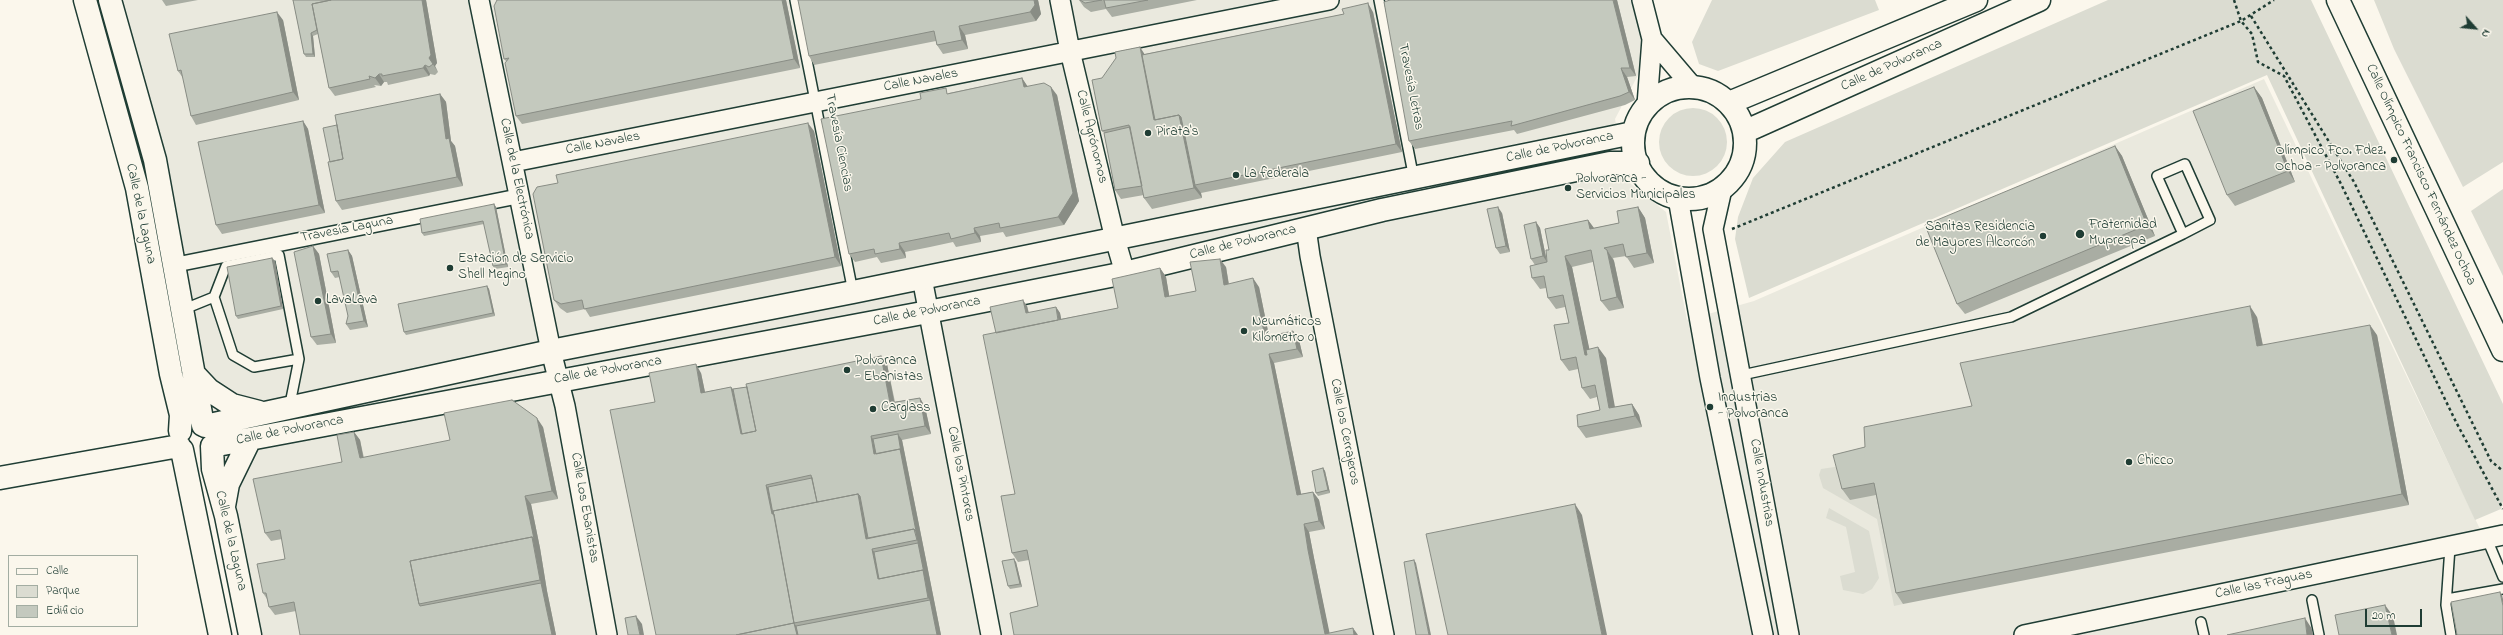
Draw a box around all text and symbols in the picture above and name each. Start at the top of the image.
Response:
north arrow [2455,8,2495,48]
text: N [2477,27,2495,40]
street label: Calle de Polvoranca [1839,36,1945,96]
street label: Travesía Letras [1393,42,1427,132]
street label: Calle Olímpico Francisco Fernández Ochoa [2361,62,2479,288]
street label: Calle Navales [882,66,960,96]
street label: Calle Agrónomos [1071,89,1111,185]
street label: Travesía Ciencias [820,93,856,193]
street label: Calle de la Electrónica [495,117,537,241]
place label: Pirata's [1156,125,1199,141]
marker: Pirata's [1143,128,1153,138]
street label: Calle de Polvoranca [1505,128,1615,168]
street label: Calle Navales [564,129,642,159]
place label: Olímpico Fco. Fdez. Ochoa - Polvoranca [2275,144,2386,176]
marker: Olímpico Fco. Fdez. Ochoa - Polvoranca [2389,155,2399,165]
street label: Calle de la Laguna [121,162,159,266]
place label: La federala [1244,167,1309,183]
marker: La federala [1231,170,1241,180]
place label: Polvoranca - Servicios Municipales [1576,172,1696,204]
marker: Polvoranca - Servicios Municipales [1563,183,1573,193]
street label: Travesía Laguna [299,213,395,247]
place label: Fraternidad Muprespa [2089,218,2157,250]
place label: Sanitas Residencia de Mayores Alcorcón [1915,220,2035,252]
street label: Calle de Polvoranca [1188,222,1298,264]
marker: Fraternidad Muprespa [2074,228,2086,240]
marker: Sanitas Residencia de Mayores Alcorcón [2038,231,2048,241]
place label: Estación de Servicio Shell Megino [458,252,573,284]
marker: Estación de Servicio Shell Megino [445,263,455,273]
place label: LavaLava [326,293,377,309]
street label: Calle de Polvoranca [872,293,982,331]
marker: LavaLava [313,296,323,306]
place label: Neumáticos Kilómetro 0 [1252,315,1321,348]
marker: Neumáticos Kilómetro 0 [1239,326,1249,336]
street label: Calle de Polvoranca [553,353,663,389]
place label: Polvoranca - Ebanistas [855,354,923,386]
marker: Polvoranca - Ebanistas [842,365,852,375]
street label: Calle los Cerrajeros [1325,377,1363,487]
place label: Industrias - Polvoranca [1718,391,1788,424]
place label: Carglass [881,401,930,417]
marker: Industrias - Polvoranca [1705,402,1715,412]
marker: Carglass [868,404,878,414]
street label: Calle de Polvoranca [235,412,345,450]
street label: Calle los Pintores [943,425,977,523]
street label: Calle Industrias [1745,438,1777,528]
street label: Calle Los Ebanistas [566,451,602,565]
place label: Chicco [2137,454,2174,470]
marker: Chicco [2124,457,2134,467]
street label: Calle de la Laguna [210,489,250,593]
legend [8,555,138,627]
text: Calle [46,562,68,580]
street label: Calle las Fraguas [2214,566,2314,604]
text: Parque [46,582,80,600]
scale bar [2367,601,2424,627]
text: Edificio [46,602,84,620]
text: 20 m [2372,607,2395,625]

